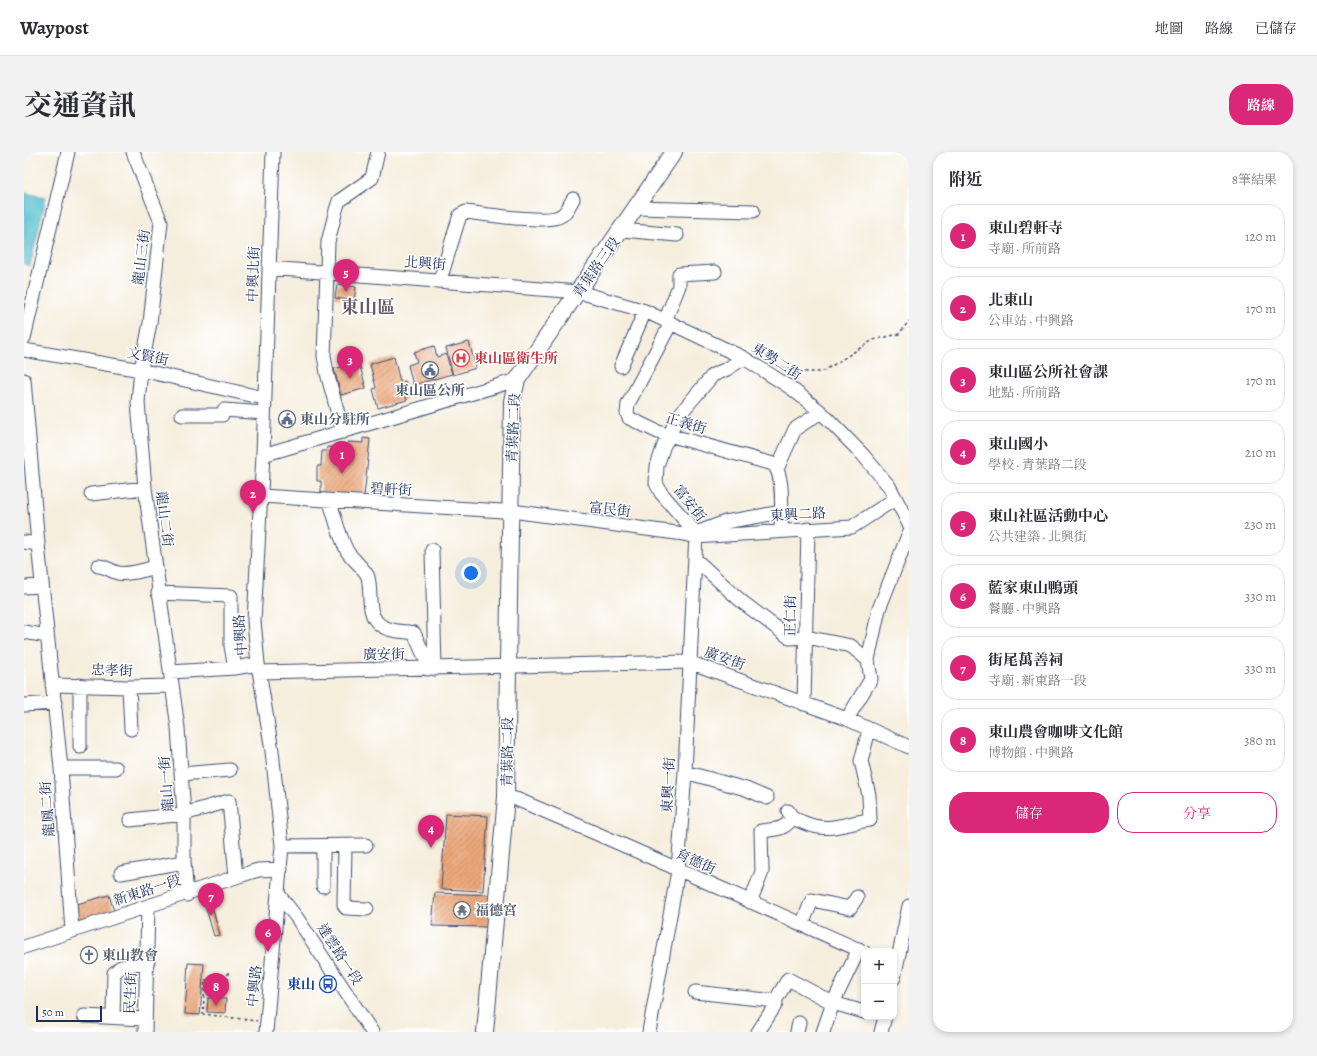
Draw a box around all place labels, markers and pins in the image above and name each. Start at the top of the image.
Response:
pin: 5 [333,259,359,292]
pin: 3 [337,346,363,379]
hospital icon: 東山區衛生所 [451,348,471,368]
place label: 東山區衛生所 [474,349,558,368]
public building icon: 東山區公所 [420,360,440,380]
place label: 東山區公所 [395,381,465,400]
public building icon: 東山分駐所 [277,409,297,429]
place label: 東山分駐所 [300,410,370,429]
pin: 1 [329,441,355,474]
pin: 2 [240,480,266,513]
pin: 4 [418,815,444,848]
pin: 7 [198,883,224,916]
temple icon: 福德宮 [452,900,472,920]
place label: 福德宮 [475,901,517,920]
pin: 6 [255,919,281,952]
church icon: 東山教會 [79,945,99,965]
place label: 東山教會 [102,946,158,965]
pin: 8 [203,973,229,1006]
bus stop icon: 東山 [318,974,338,994]
place label: 東山 [287,975,315,994]

